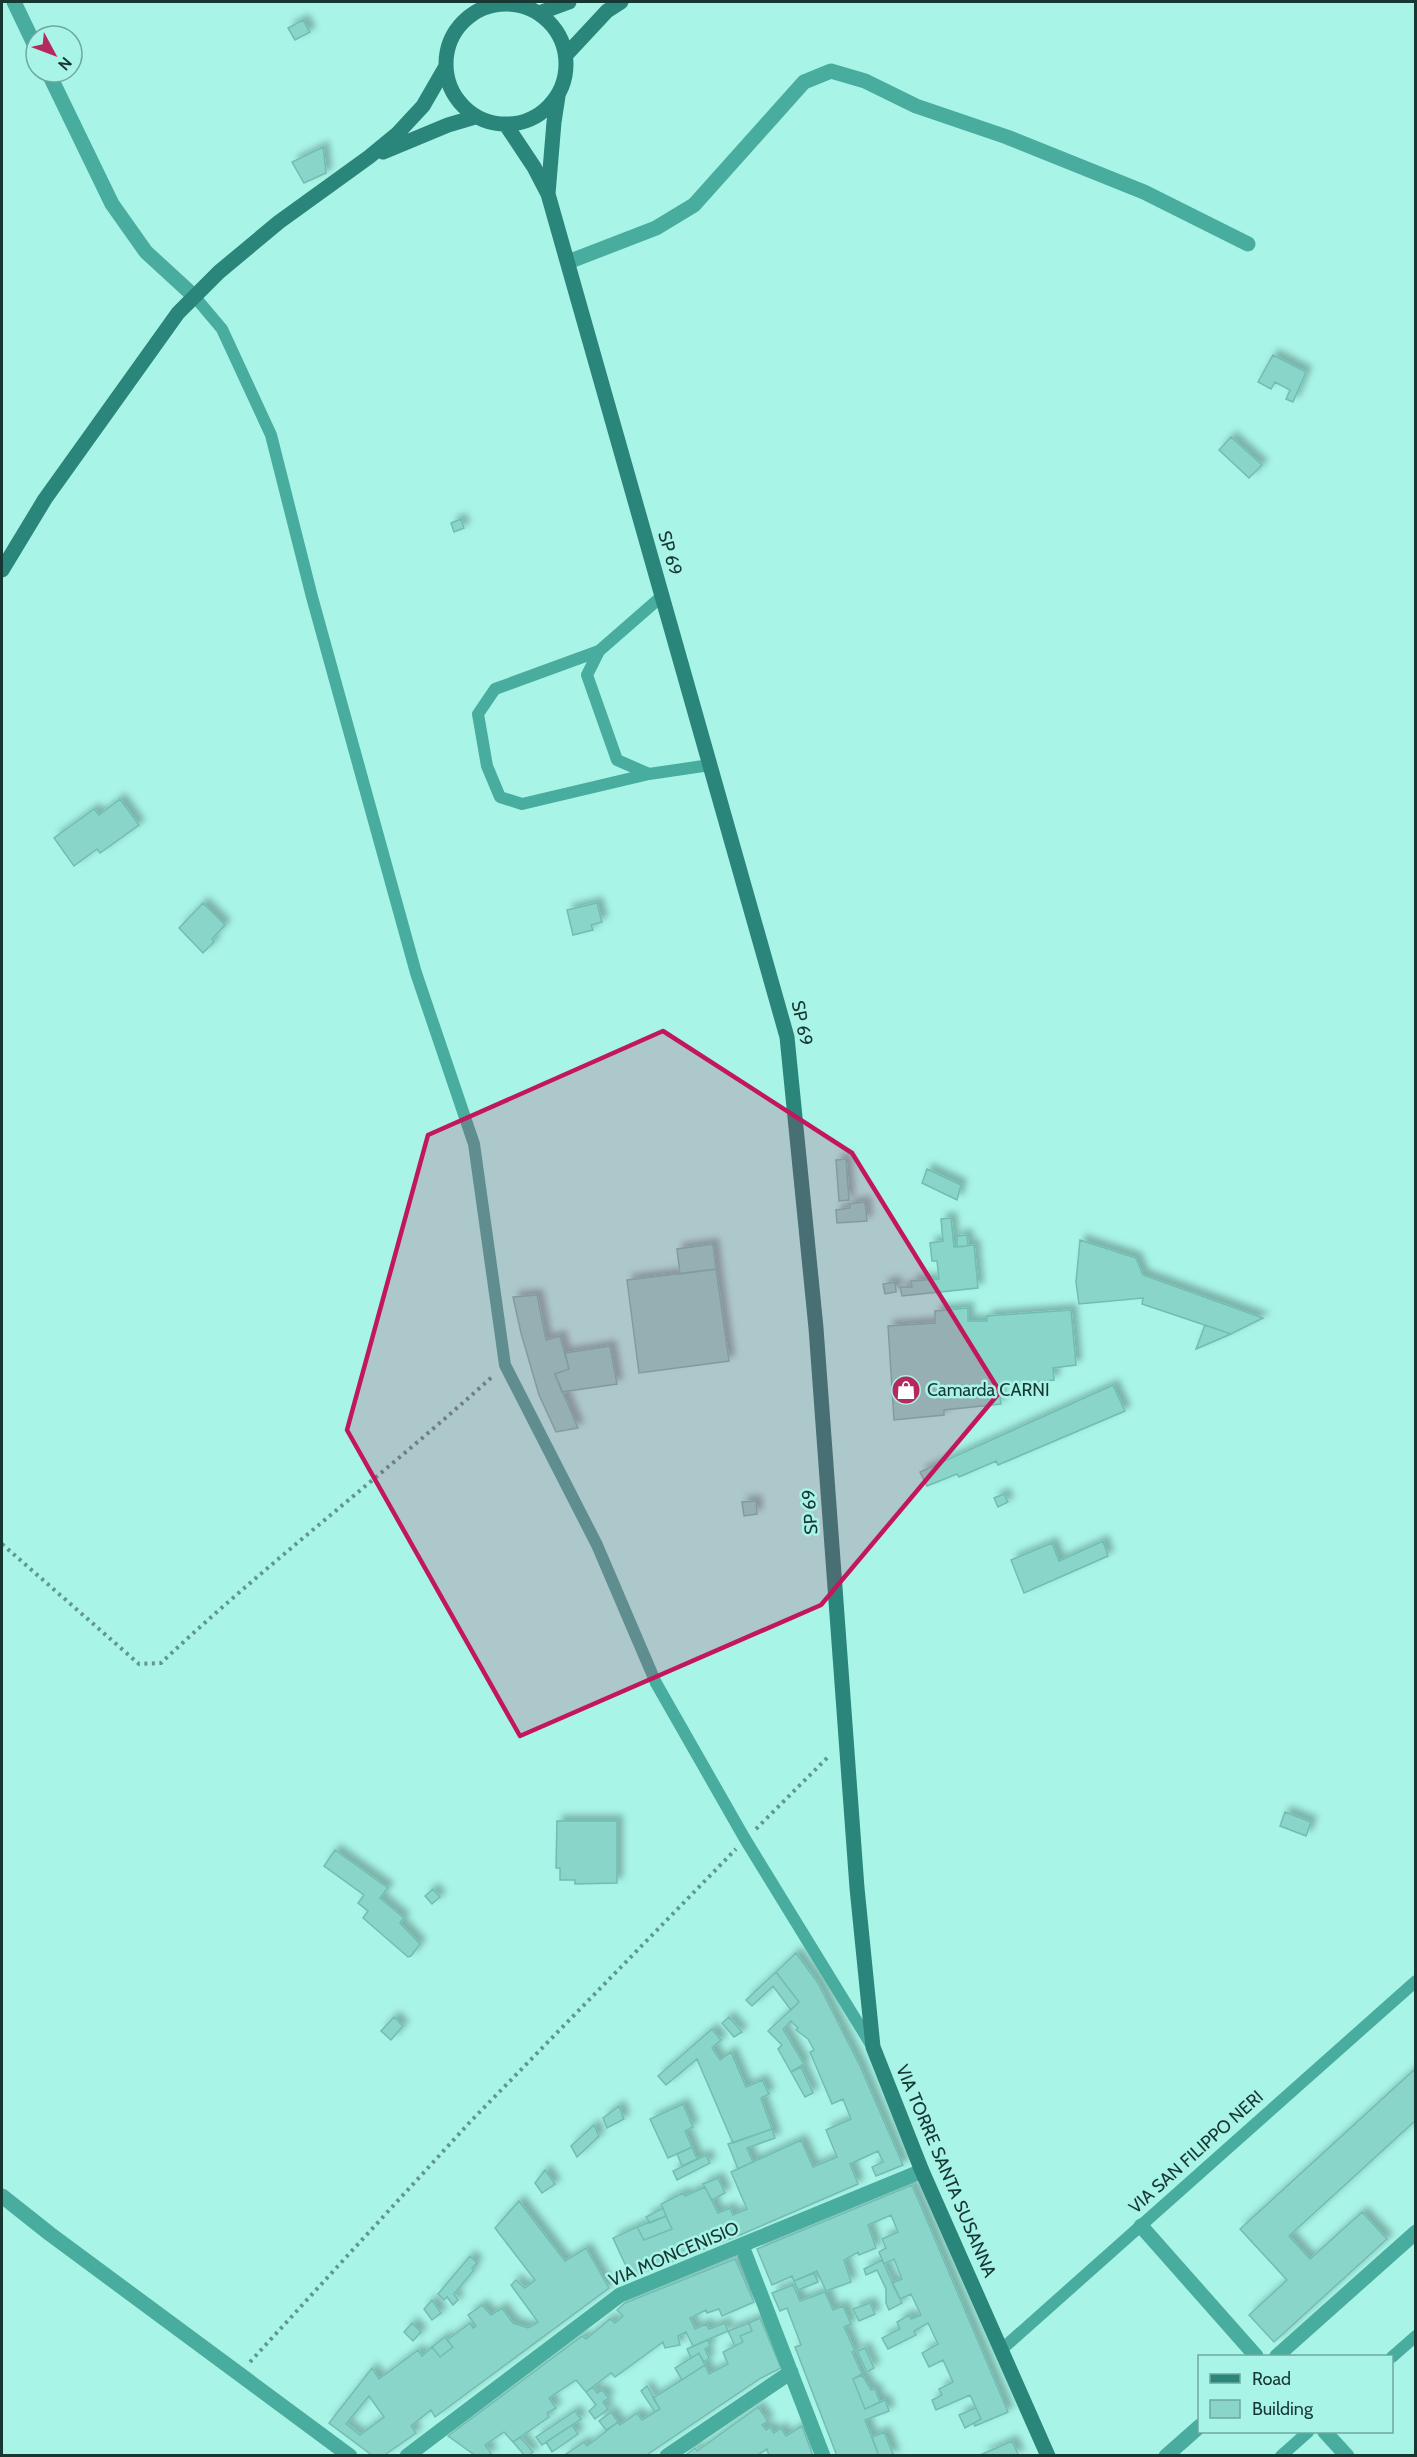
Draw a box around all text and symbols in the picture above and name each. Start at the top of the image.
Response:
north arrow [24,24,84,84]
text: N [54,53,76,74]
street label: SP 69 [653,528,687,578]
street label: SP 69 [787,999,817,1047]
shop icon: Camarda CARNI [890,1374,922,1406]
place label: Camarda CARNI [927,1379,1050,1401]
street label: SP 69 [797,1489,823,1535]
street label: VIA TORRE SANTA SUSANNA [891,2061,1001,2281]
street label: VIA SAN FILIPPO NERI [1124,2086,1268,2218]
street label: VIA MONCENISIO [606,2217,742,2291]
legend [1198,2355,1393,2433]
text: Road [1252,2368,1291,2390]
text: Building [1252,2398,1314,2420]

